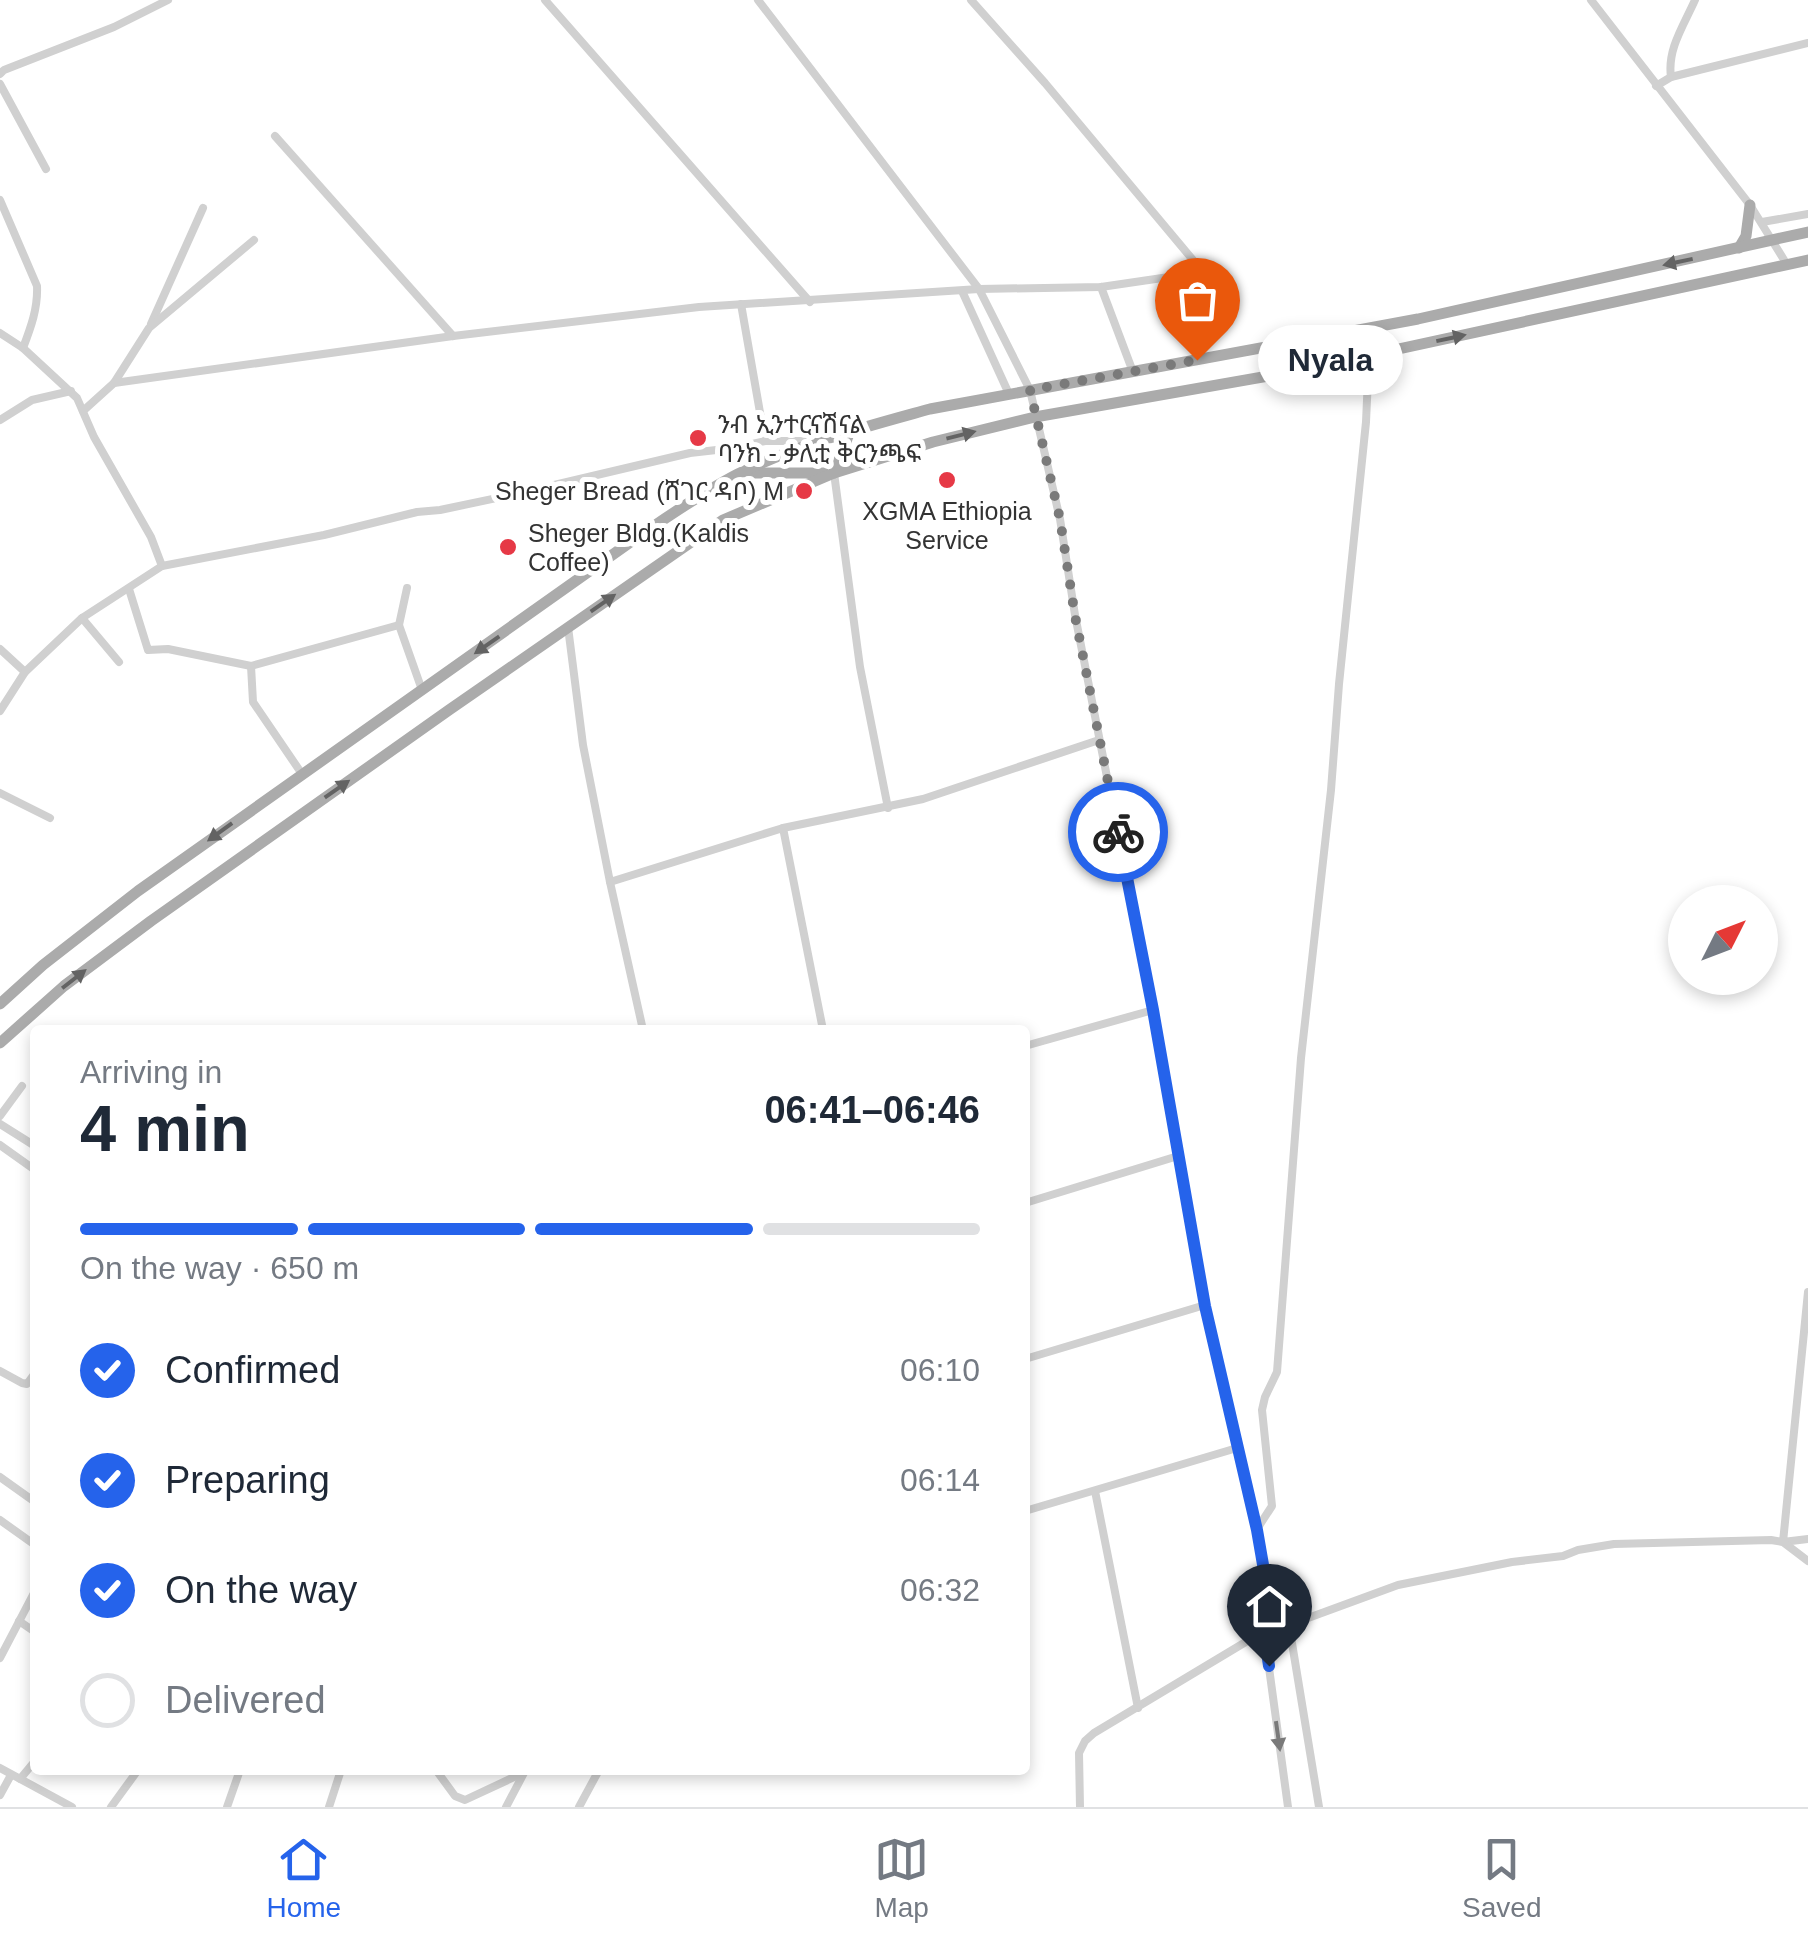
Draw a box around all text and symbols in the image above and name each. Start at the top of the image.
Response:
one-way arrow [1662,254,1693,270]
pin [1155,258,1240,361]
icon: bag [1170,273,1225,328]
callout: Nyala [1257,325,1402,395]
one-way arrow [1436,330,1467,346]
text: Nyala [1288,342,1373,378]
place label: ንብ ኢንተርናሽናል ባንክ - ቃሊቲ ቅርንጫፍ [718,410,922,467]
marker: ንብ ኢንተርናሽናል ባንክ - ቃሊቲ ቅርንጫፍ [687,427,709,449]
one-way arrow [946,427,977,443]
marker: XGMA Ethiopia Service [936,469,958,491]
place label: Sheger Bread (ሸገር ዳቦ) M [495,477,784,505]
marker: Sheger Bread (ሸገር ዳቦ) M [793,480,815,502]
place label: XGMA Ethiopia Service [862,497,1032,554]
place label: Sheger Bldg.(Kaldis Coffee) [528,519,749,576]
marker: Sheger Bldg.(Kaldis Coffee) [497,536,519,558]
one-way arrow [590,594,617,612]
one-way arrow [473,635,500,654]
one-way arrow [324,780,350,799]
courier [1068,782,1168,882]
icon: bike [1091,805,1146,860]
one-way arrow [207,821,234,841]
north arrow [1668,885,1778,995]
map controls [1668,885,1778,995]
one-way arrow [61,969,87,990]
text: Arriving in [80,1054,222,1090]
text: 06:41–06:46 [764,1089,980,1131]
text: 4 min [80,1092,250,1165]
text: On the way · 650 m [80,1250,359,1286]
icon: check [80,1343,135,1398]
text: Confirmed [165,1349,340,1391]
text: 06:10 [900,1352,980,1388]
icon: check [80,1453,135,1508]
text: Preparing [165,1459,330,1501]
text: 06:14 [900,1462,980,1498]
icon: check [80,1563,135,1618]
pin [1227,1564,1312,1667]
text: On the way [165,1569,357,1611]
text: 06:32 [900,1572,980,1608]
icon: home [1242,1579,1297,1634]
text: Delivered [165,1679,326,1721]
one-way arrow [1270,1721,1286,1753]
tab: Home [266,1832,341,1924]
tab: Map [874,1832,929,1924]
tab: Saved [1462,1832,1541,1924]

